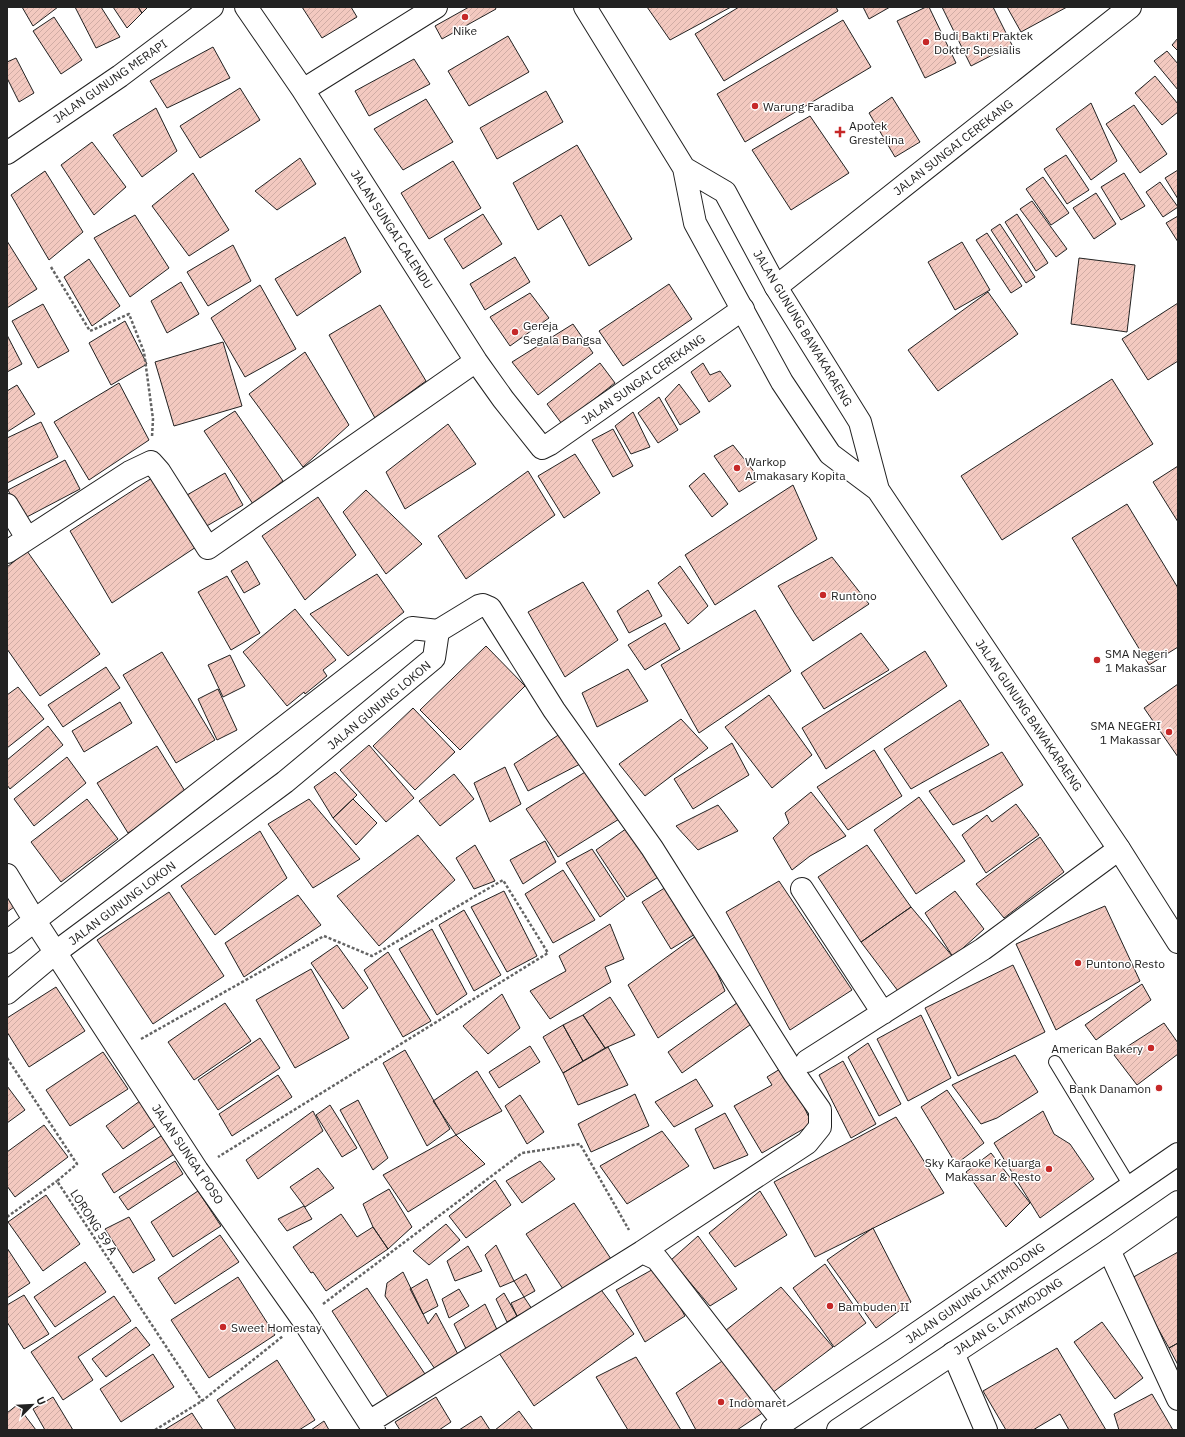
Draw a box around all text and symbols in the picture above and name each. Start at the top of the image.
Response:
marker: Nike [460,12,470,22]
place label: Nike [453,23,478,38]
place label: Budi Bakti Praktek Dokter Spesialis [934,28,1034,57]
street label: JALAN GUNUNG MERAPI [50,36,170,126]
marker: Budi Bakti Praktek Dokter Spesialis [921,37,931,47]
street label: JALAN SUNGAI CEREKANG [890,96,1016,198]
place label: Warung Faradiba [763,99,855,114]
marker: Warung Faradiba [750,101,760,111]
place label: Apotek Grestelina [849,118,905,147]
marker: Apotek Grestelina [834,126,846,138]
street label: JALAN SUNGAI CALENDU [348,167,436,291]
street label: JALAN GUNUNG BAWAKARAENG [750,247,856,409]
place label: Gereja Segala Bangsa [523,318,602,347]
marker: Gereja Segala Bangsa [510,327,520,337]
street label: JALAN SUNGAI CEREKANG [578,331,708,427]
place label: Warkop Almakasary Kopita [745,454,846,483]
marker: Warkop Almakasary Kopita [732,463,742,473]
place label: Runtono [831,588,877,603]
marker: Runtono [818,590,828,600]
street label: JALAN GUNUNG BAWAKARAENG [972,636,1086,794]
place label: SMA Negeri 1 Makassar [1105,646,1168,675]
marker: SMA Negeri 1 Makassar [1092,655,1102,665]
street label: JALAN GUNUNG LOKON [324,657,434,753]
place label: SMA NEGERI 1 Makassar [1090,718,1162,747]
marker: SMA NEGERI 1 Makassar [1164,727,1174,737]
street label: JALAN GUNUNG LOKON [66,858,178,948]
place label: Puntono Resto [1086,956,1165,971]
marker: Puntono Resto [1073,958,1083,968]
place label: American Bakery [1051,1041,1143,1056]
marker: American Bakery [1146,1043,1156,1053]
place label: Bank Danamon [1069,1081,1151,1096]
marker: Bank Danamon [1154,1083,1164,1093]
street label: JALAN SUNGAI POSO [149,1101,227,1207]
place label: Sky Karaoke Keluarga Makassar & Resto [925,1155,1042,1184]
marker: Sky Karaoke Keluarga Makassar & Resto [1044,1164,1054,1174]
street label: LORONG 59 A [67,1187,121,1258]
street label: JALAN GUNUNG LATIMOJONG [903,1239,1047,1347]
street label: JALAN G. LATIMOJONG [951,1274,1065,1358]
place label: Bambuden II [838,1299,909,1314]
marker: Bambuden II [825,1301,835,1311]
place label: Sweet Homestay [231,1320,322,1335]
marker: Sweet Homestay [218,1322,228,1332]
north arrow [12,1385,52,1425]
text: U [33,1395,49,1407]
place label: Indomaret [729,1395,786,1410]
marker: Indomaret [716,1397,726,1407]

